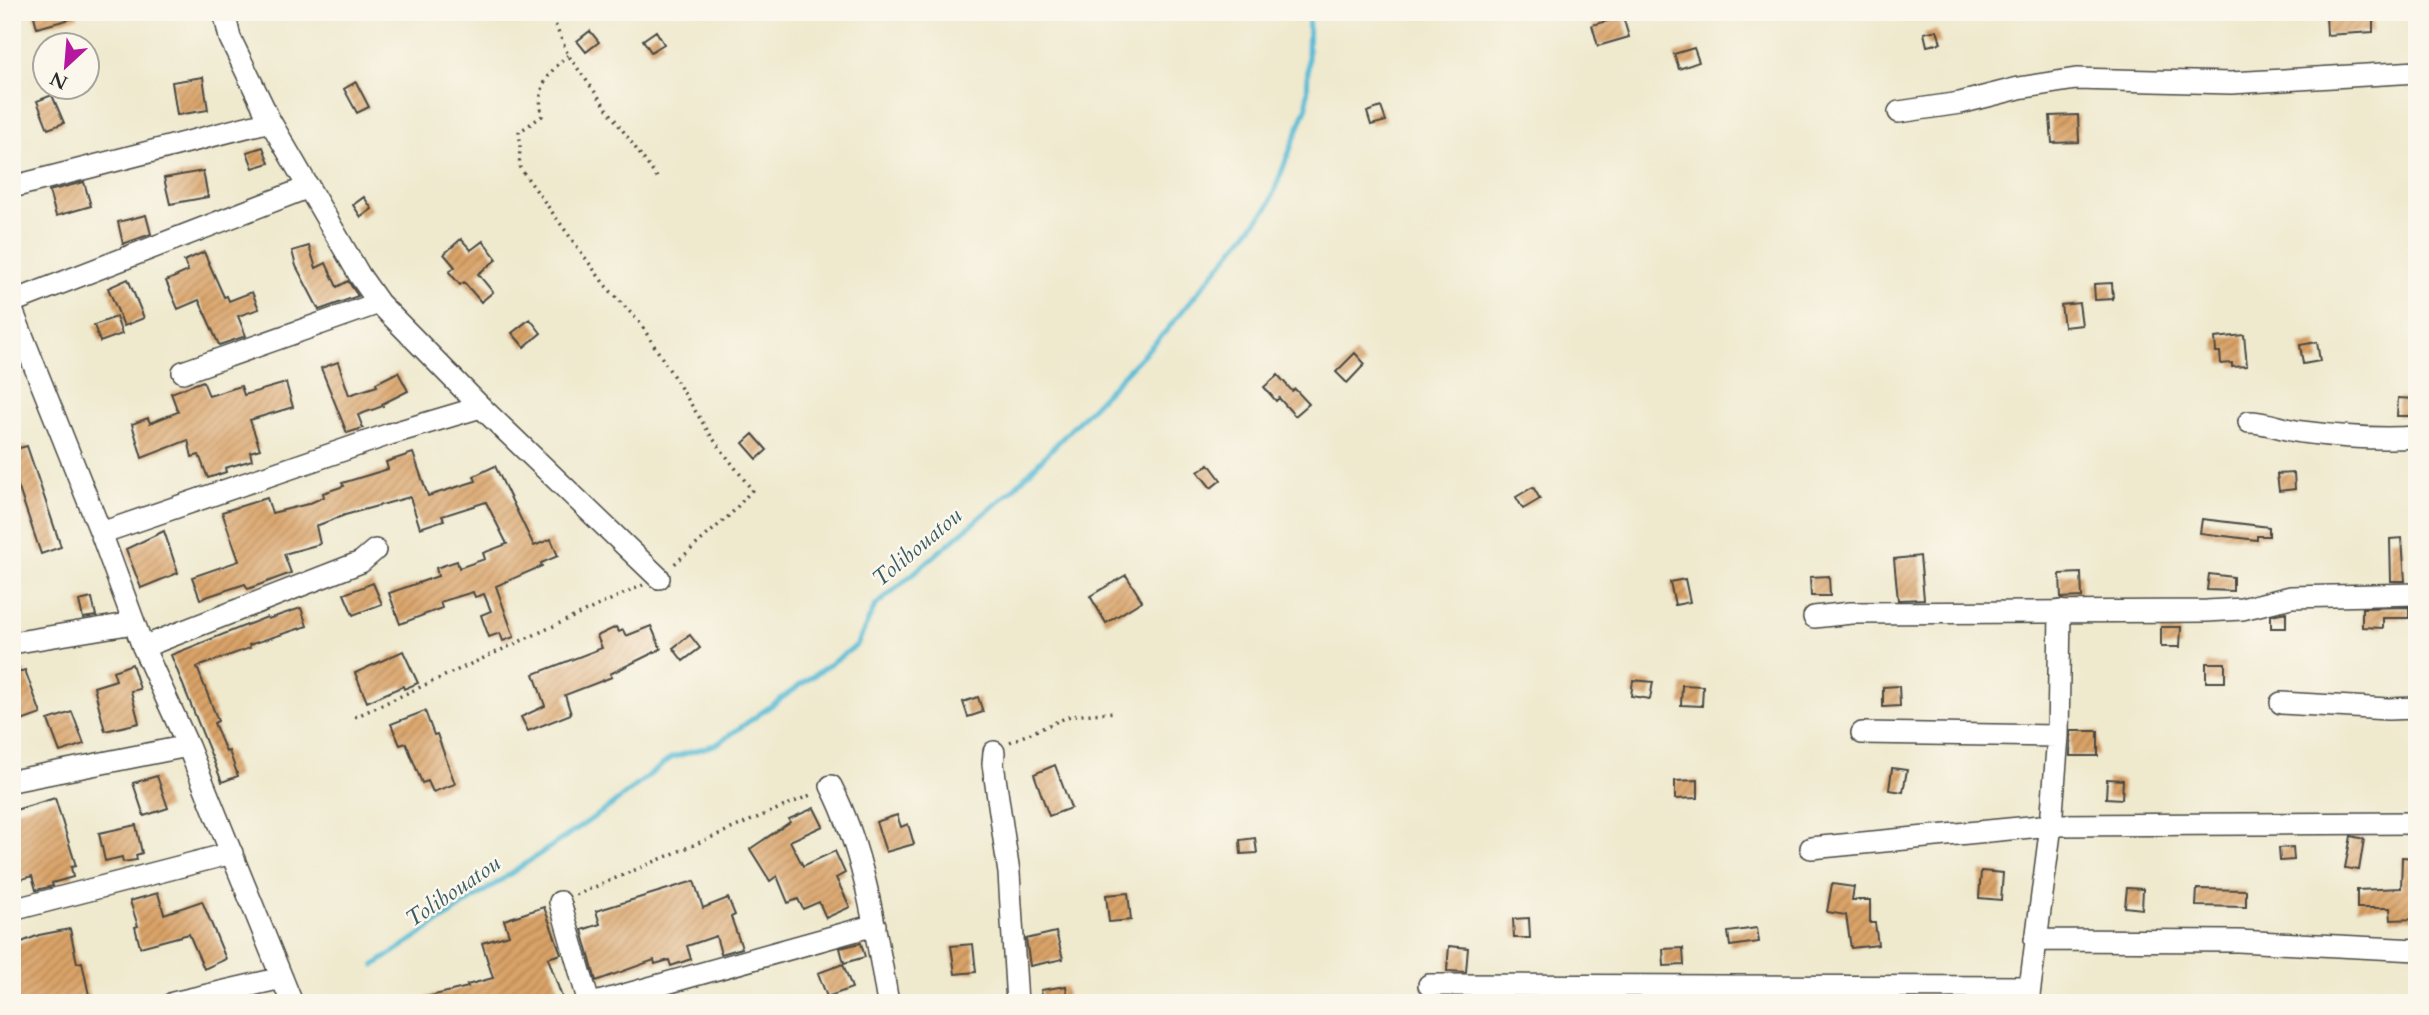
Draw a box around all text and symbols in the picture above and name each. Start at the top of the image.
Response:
north arrow [32,32,102,102]
text: N [45,65,72,96]
water label: Tolibouatou [866,500,969,594]
water label: Tolibouatou [399,848,507,934]

